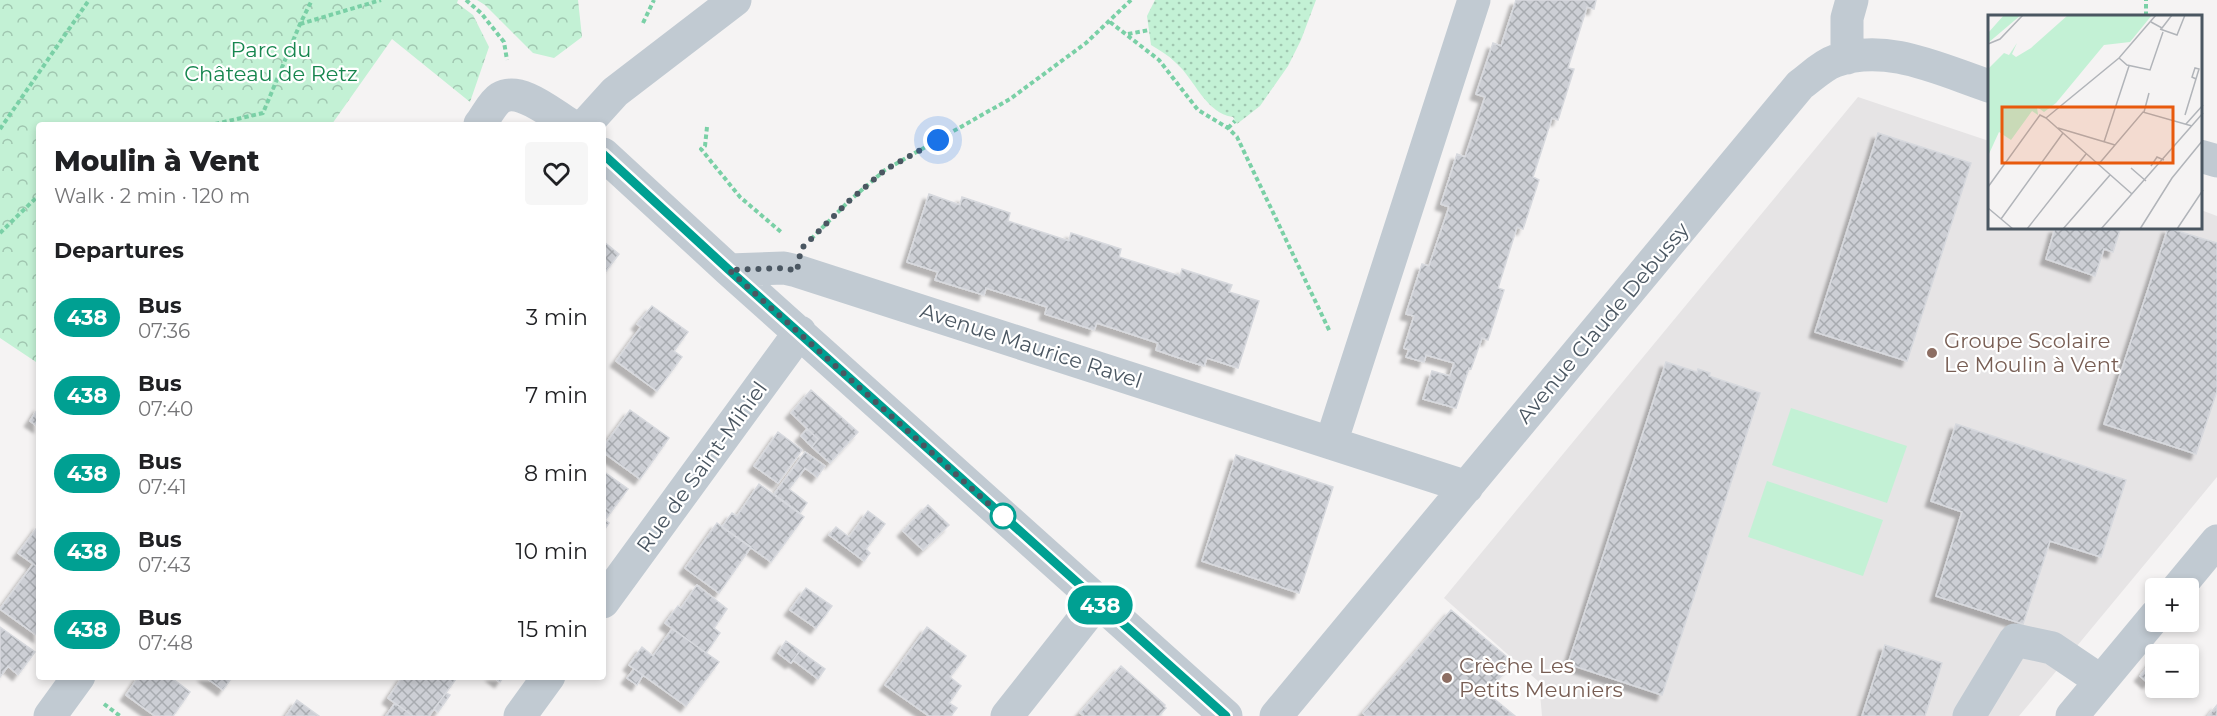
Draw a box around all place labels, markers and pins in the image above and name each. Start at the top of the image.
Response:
place label: Groupe Scolaire Le Moulin à Vent [1944,328,2120,377]
marker: Groupe Scolaire Le Moulin à Vent [1925,346,1939,360]
unlabelled marker [990,503,1016,529]
place label: Crèche Les Petits Meuniers [1459,653,1623,702]
marker: Crèche Les Petits Meuniers [1440,671,1454,685]

